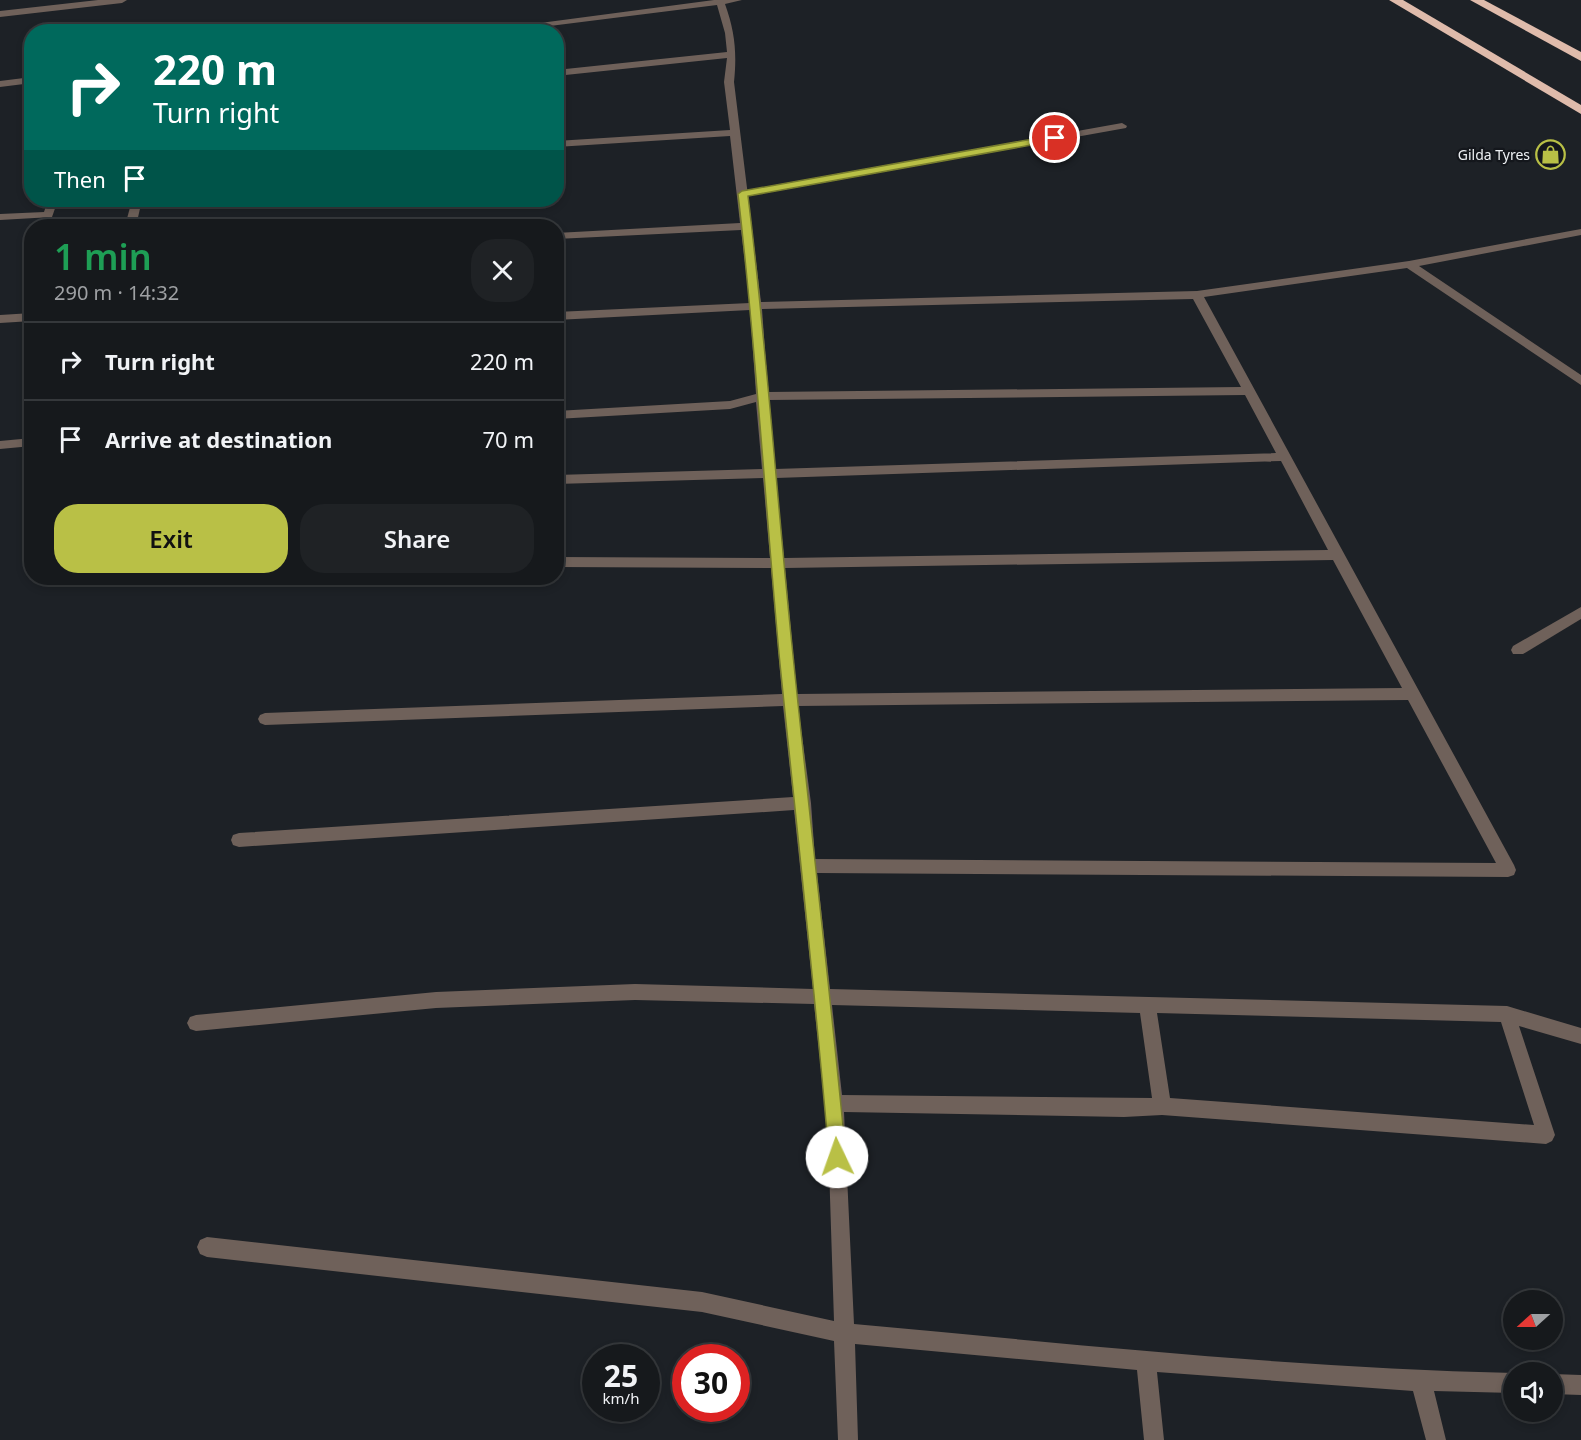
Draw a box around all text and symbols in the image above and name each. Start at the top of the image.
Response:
text: 220 m [153,40,277,97]
icon: right [54,48,132,126]
text: Turn right [153,94,279,131]
pin [1029,112,1080,163]
icon: arrive [1038,121,1071,154]
shop icon: Gilda Tyres [1535,138,1567,170]
place label: Gilda Tyres [1458,145,1530,164]
icon: arrive [118,162,151,195]
text: Then [54,164,106,194]
text: 1 min [54,232,152,281]
button: close [471,239,534,302]
text: 290 m · 14:32 [54,279,179,306]
icon: right [54,345,87,378]
text: Turn right [105,346,215,376]
text: 220 m [470,346,534,376]
icon: arrive [54,423,87,456]
text: Arrive at destination [105,424,332,454]
text: 70 m [483,424,534,454]
button: Exit [54,504,288,573]
button: Share [300,504,534,573]
position arrow [805,1125,869,1189]
north arrow [1503,1290,1563,1350]
map controls [1503,1290,1563,1422]
speed limit sign: 30 [672,1344,750,1422]
text: 25 [604,1355,638,1396]
button: sound [1503,1362,1563,1422]
text: km/h [603,1388,639,1408]

